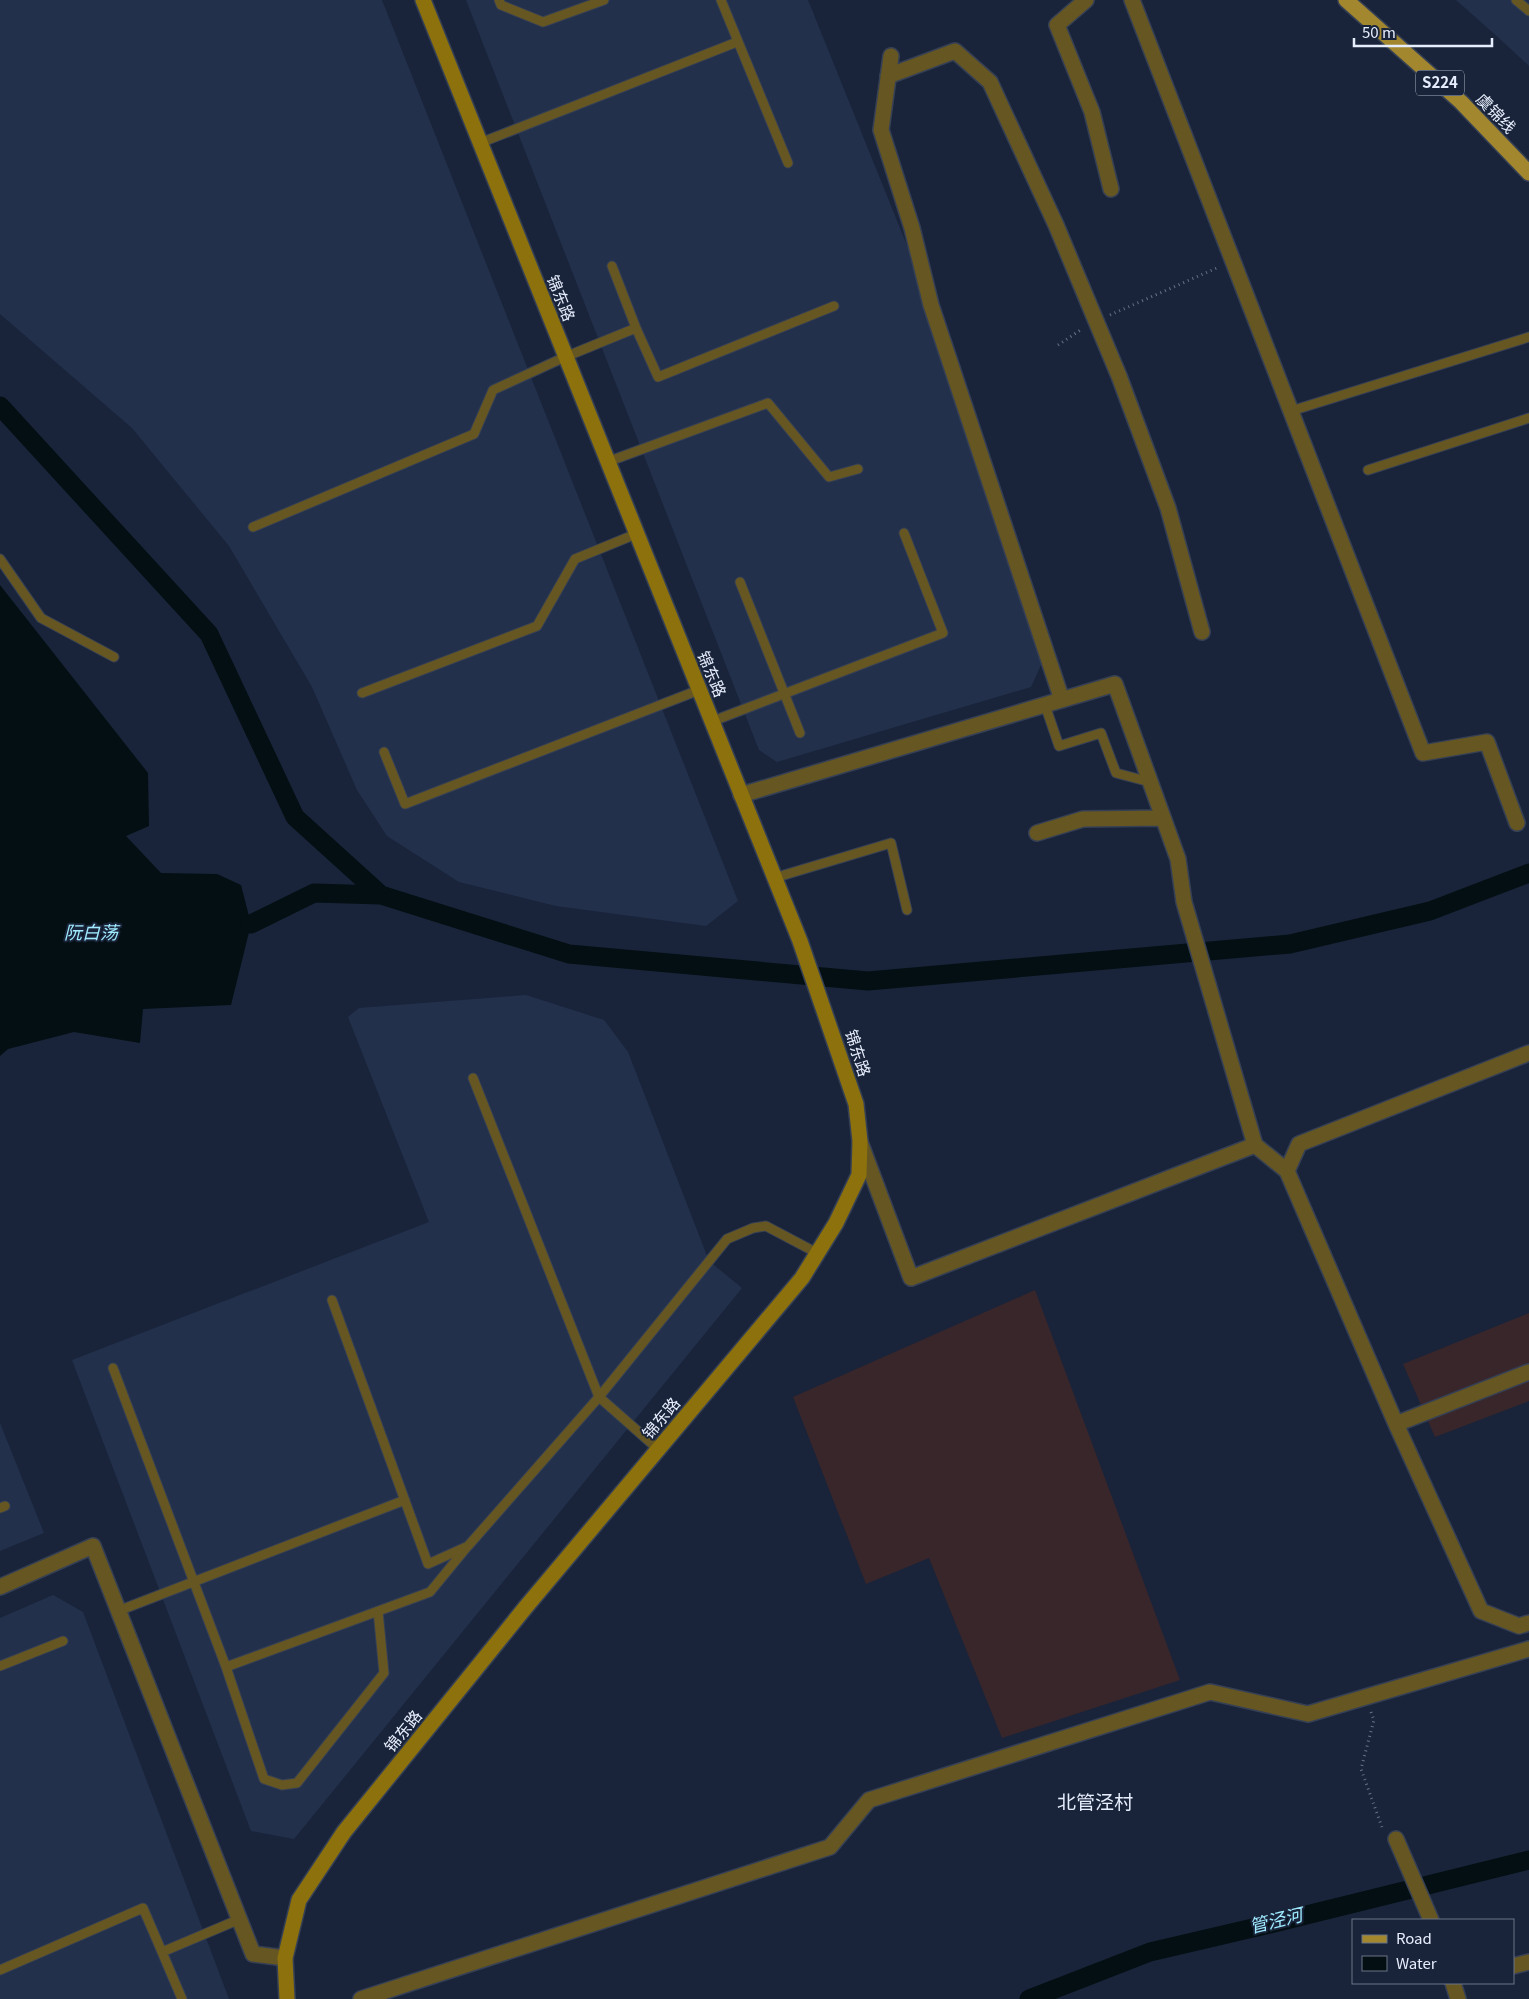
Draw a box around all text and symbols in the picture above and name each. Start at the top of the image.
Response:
scale bar [1354,15,1492,47]
text: 50 m [1362,21,1396,42]
road number: S224 [1416,70,1464,96]
street label: 虞锦线 [1471,87,1522,138]
street label: 锦东路 [542,271,582,324]
street label: 锦东路 [692,647,733,700]
water label: 阮白荡 [64,918,121,944]
street label: 锦东路 [840,1026,878,1079]
street label: 锦东路 [636,1391,685,1443]
street label: 锦东路 [378,1704,427,1757]
district label: 北管泾村 [1057,1787,1133,1814]
water label: 管泾河 [1246,1899,1308,1938]
legend [1352,1919,1514,1984]
text: Road [1396,1927,1432,1948]
text: Water [1396,1952,1437,1973]

